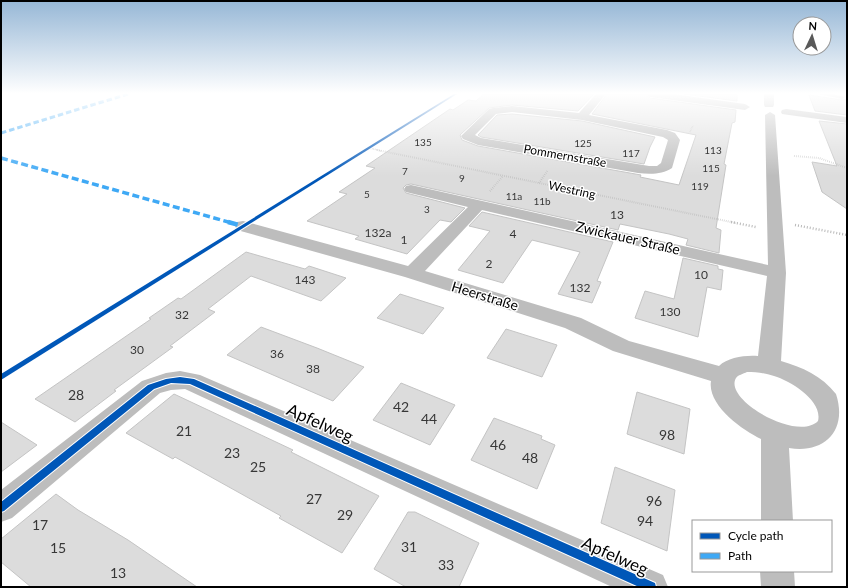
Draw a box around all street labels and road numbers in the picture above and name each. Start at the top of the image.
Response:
street label: Pommernstraße [522,141,608,170]
street label: Westring [547,177,597,202]
street label: Zwickauer Straße [574,217,682,258]
street label: Heerstraße [450,277,521,314]
street label: Apfelweg [284,399,357,447]
street label: Apfelweg [579,532,652,580]

